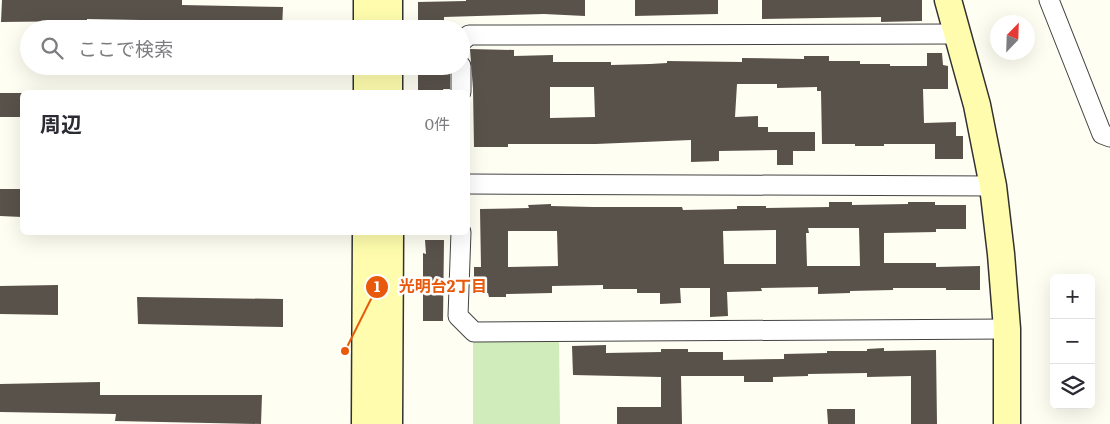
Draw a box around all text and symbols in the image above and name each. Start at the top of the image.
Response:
north arrow [990,15,1035,60]
search box [20,20,470,75]
icon: search [38,34,66,62]
text: ここで検索 [78,34,173,62]
text: 周辺 [40,107,82,138]
text: 0件 [425,111,450,135]
callout: 光明台2丁目 [364,271,498,302]
text: 光明台2丁目 [399,273,487,297]
text: 1 [374,274,380,297]
map controls [1050,274,1095,409]
button: + [1050,274,1095,319]
button: − [1050,319,1095,364]
button: layers [1050,364,1095,409]

